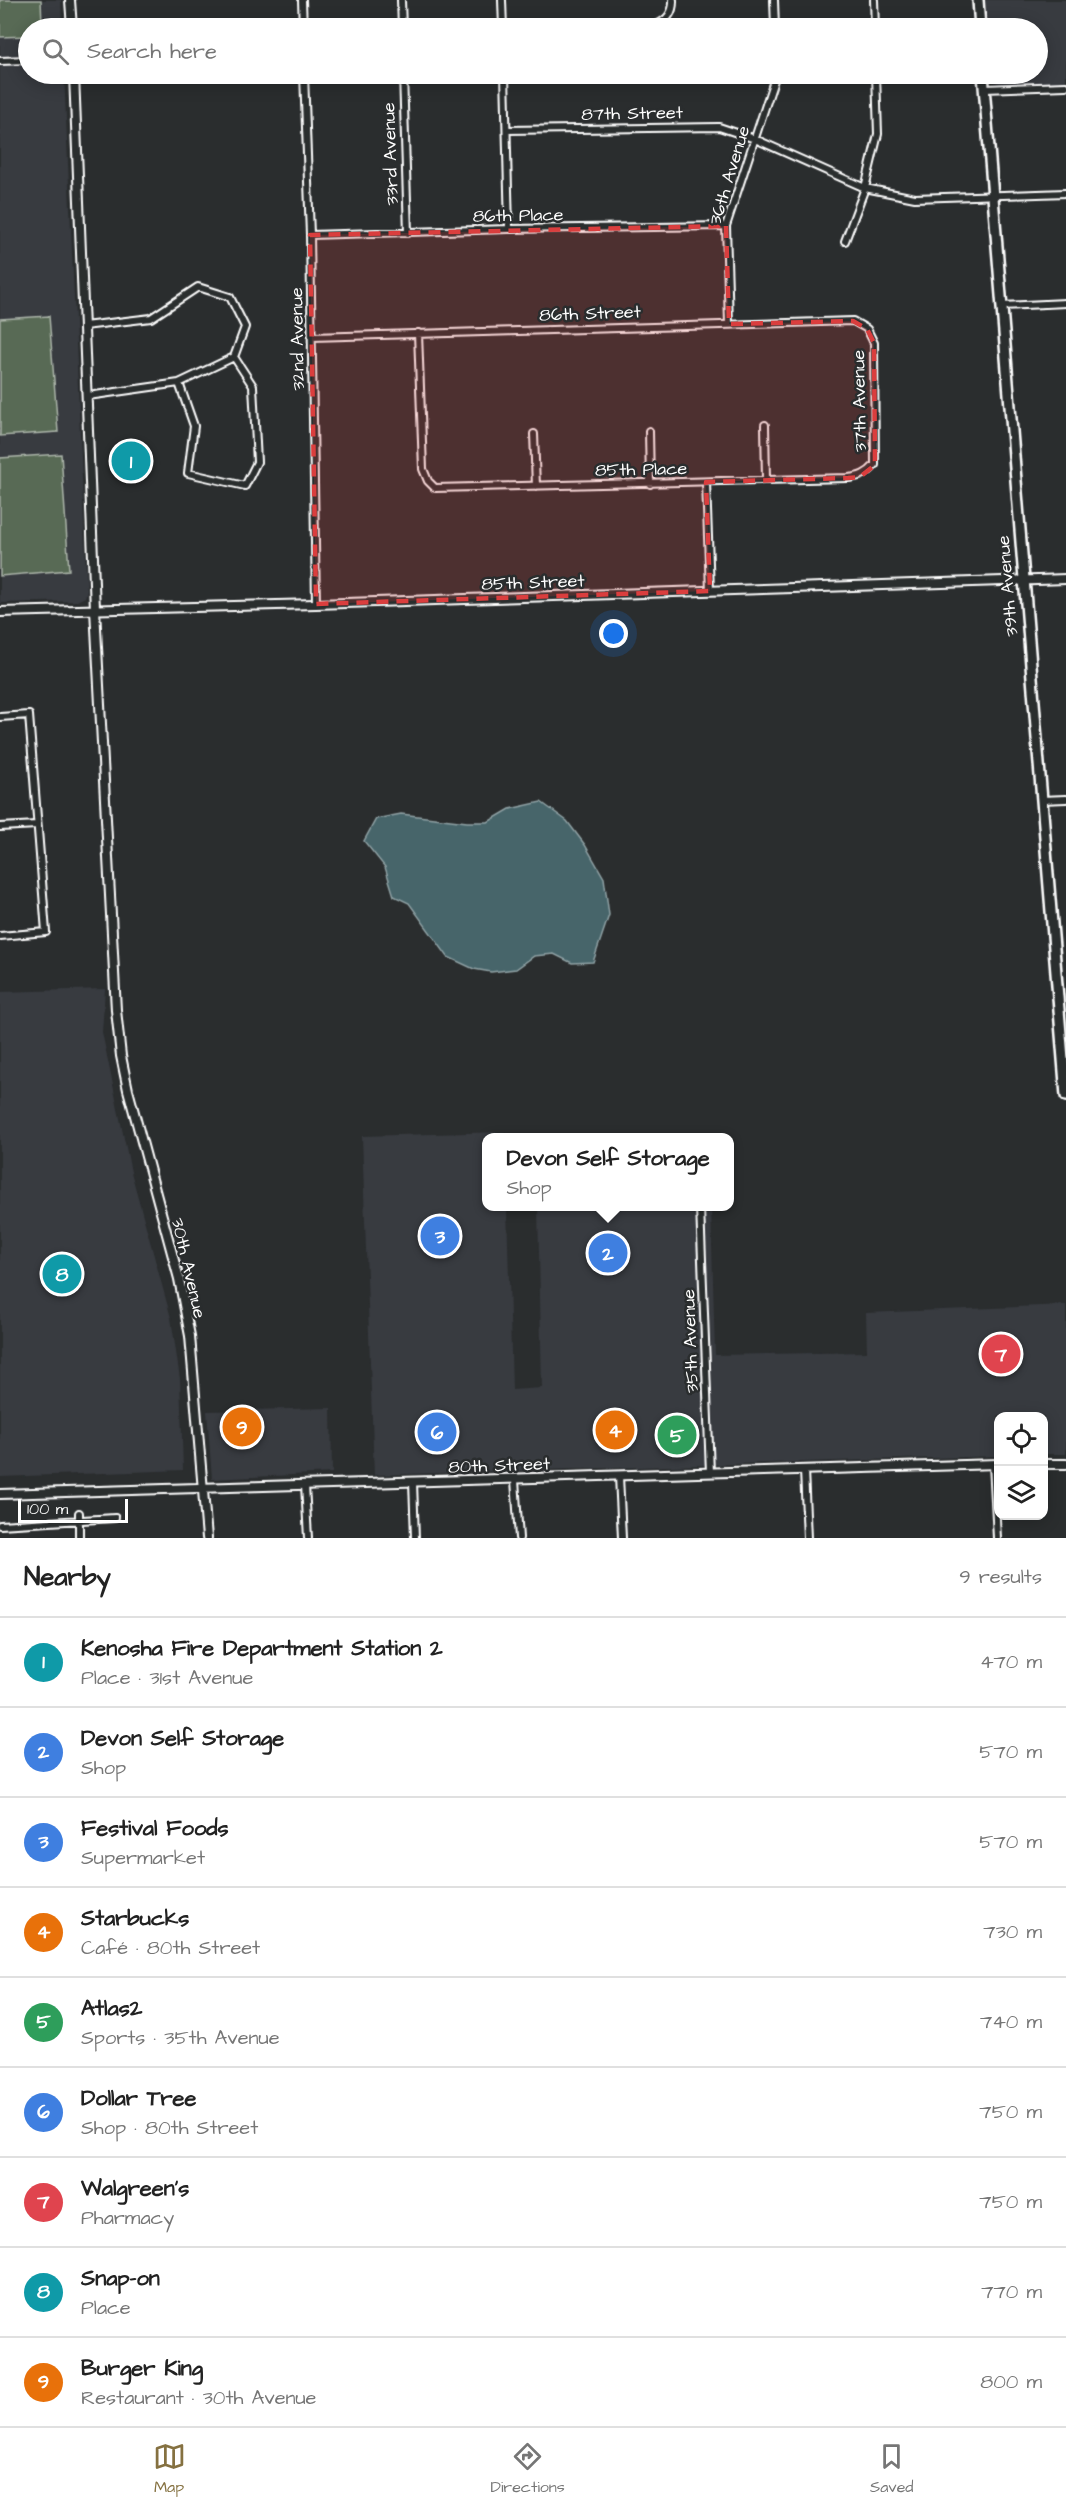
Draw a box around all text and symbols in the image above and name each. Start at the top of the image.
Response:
search box [18,18,1048,84]
icon: search [39,35,72,68]
text: Search here [87,36,217,67]
street label: 87th Street [581,100,684,127]
street label: 33rd Avenue [376,102,405,206]
street label: 36th Avenue [703,122,756,228]
street label: 86th Place [472,202,564,229]
street label: 32nd Avenue [284,287,311,391]
street label: 86th Street [539,299,642,328]
street label: 37th Avenue [846,349,873,452]
pin: 1 [112,438,150,484]
street label: 85th Place [595,456,688,483]
street label: 39th Avenue [991,534,1024,638]
street label: 85th Street [481,568,586,597]
your location [599,619,628,648]
popup [482,1133,734,1211]
text: Devon Self Storage [506,1143,710,1174]
text: Shop [506,1174,552,1202]
pin: 3 [420,1214,460,1258]
street label: 30th Avenue [165,1215,212,1321]
pin: 2 [588,1230,628,1276]
pin: 8 [42,1252,82,1296]
street label: 35th Avenue [676,1288,705,1393]
pin: 7 [982,1332,1020,1376]
pin: 9 [222,1404,262,1450]
pin: 4 [596,1408,634,1452]
pin: 6 [418,1410,456,1454]
pin: 5 [658,1412,696,1458]
map controls [994,1412,1048,1520]
button: locate [994,1412,1048,1466]
street label: 80th Street [448,1451,551,1480]
button: layers [994,1466,1048,1520]
scale bar [18,1496,128,1524]
text: 100 m [27,1498,68,1520]
text: Nearby [24,1559,111,1595]
text: 9 results [959,1563,1042,1591]
text: Kenosha Fire Department Station 2 [81,1633,443,1664]
text: 1 [42,1648,45,1676]
text: 470 m [980,1648,1042,1676]
text: Place · 31st Avenue [81,1664,253,1692]
text: Devon Self Storage [81,1723,284,1754]
text: 2 [38,1738,49,1766]
text: 570 m [979,1738,1042,1766]
text: Shop [81,1754,126,1782]
text: Festival Foods [81,1813,229,1844]
text: 3 [38,1828,49,1856]
text: 570 m [979,1828,1042,1856]
text: Supermarket [81,1844,205,1872]
text: Starbucks [81,1903,189,1934]
text: 4 [37,1918,50,1946]
text: 730 m [983,1918,1042,1946]
text: Café · 80th Street [81,1934,260,1962]
text: Atlas2 [81,1993,142,2024]
text: 5 [36,2008,51,2036]
text: 740 m [980,2008,1042,2036]
text: Sports · 35th Avenue [81,2024,280,2052]
text: Dollar Tree [81,2083,196,2114]
text: 6 [37,2098,50,2126]
text: 750 m [979,2098,1042,2126]
text: Shop · 80th Street [81,2114,258,2142]
text: Walgreen's [81,2173,189,2204]
text: 7 [37,2188,50,2216]
text: 750 m [979,2188,1042,2216]
text: Pharmacy [81,2204,174,2232]
text: Snap-on [81,2263,160,2294]
text: 8 [37,2278,50,2306]
text: 770 m [981,2278,1042,2306]
text: Place [81,2294,131,2322]
text: Burger King [81,2353,203,2384]
text: 9 [38,2368,49,2396]
text: 800 m [980,2368,1042,2396]
text: Restaurant · 30th Avenue [81,2384,316,2412]
tab: Map [153,2440,186,2498]
tab: Directions [491,2440,565,2498]
tab: Saved [870,2440,913,2498]

